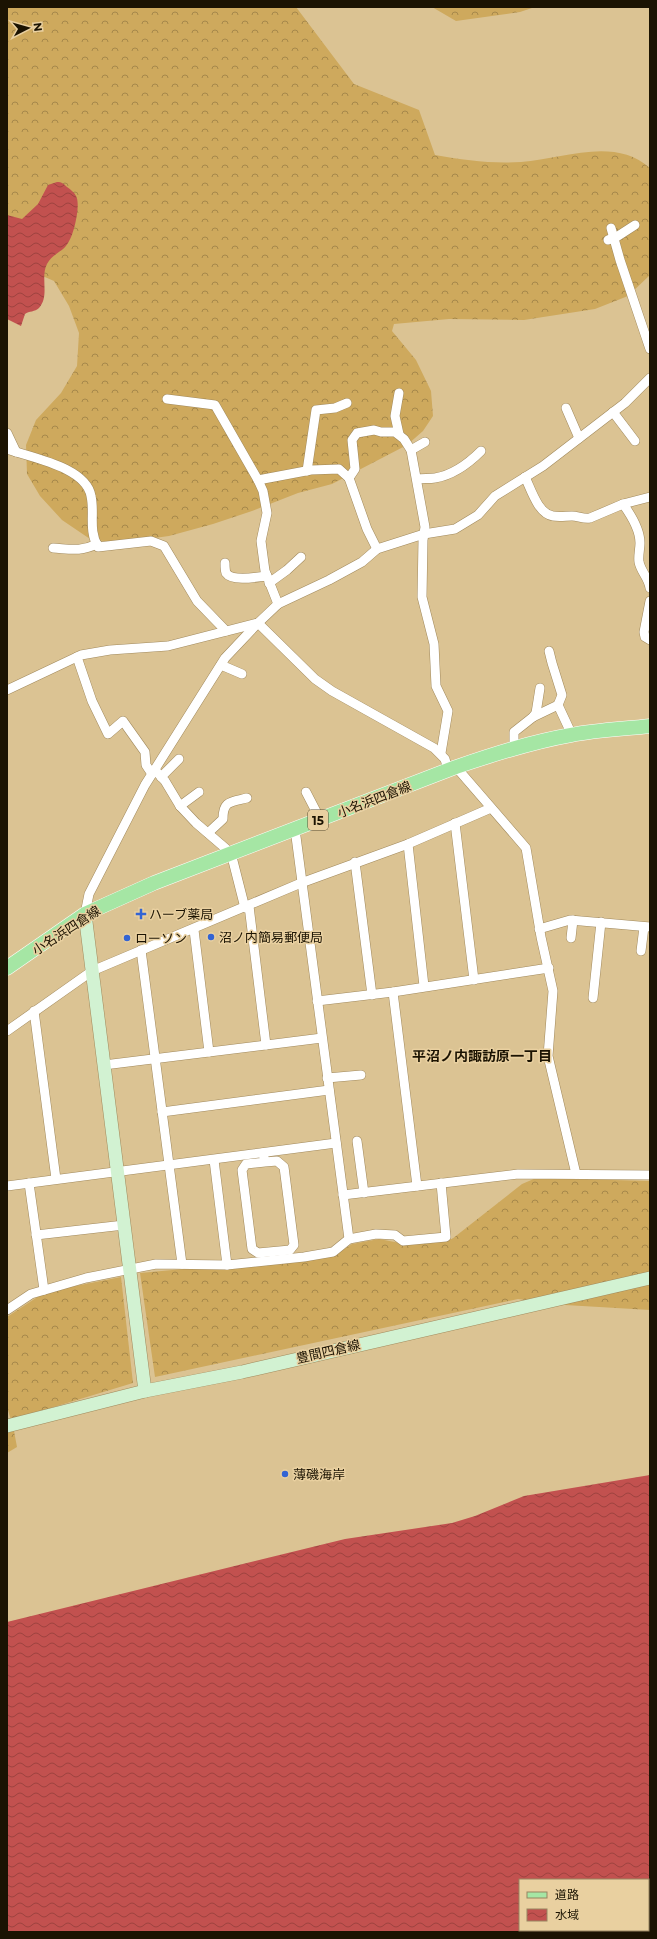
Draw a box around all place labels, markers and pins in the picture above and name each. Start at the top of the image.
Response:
place label: ハーブ薬局 [149,906,213,922]
marker: ハーブ薬局 [136,909,146,919]
place label: 沼ノ内簡易郵便局 [219,929,323,945]
place label: ローソン [135,930,187,946]
marker: 沼ノ内簡易郵便局 [206,932,216,942]
marker: ローソン [122,933,132,943]
place label: 薄磯海岸 [293,1466,345,1482]
marker: 薄磯海岸 [280,1469,290,1479]

